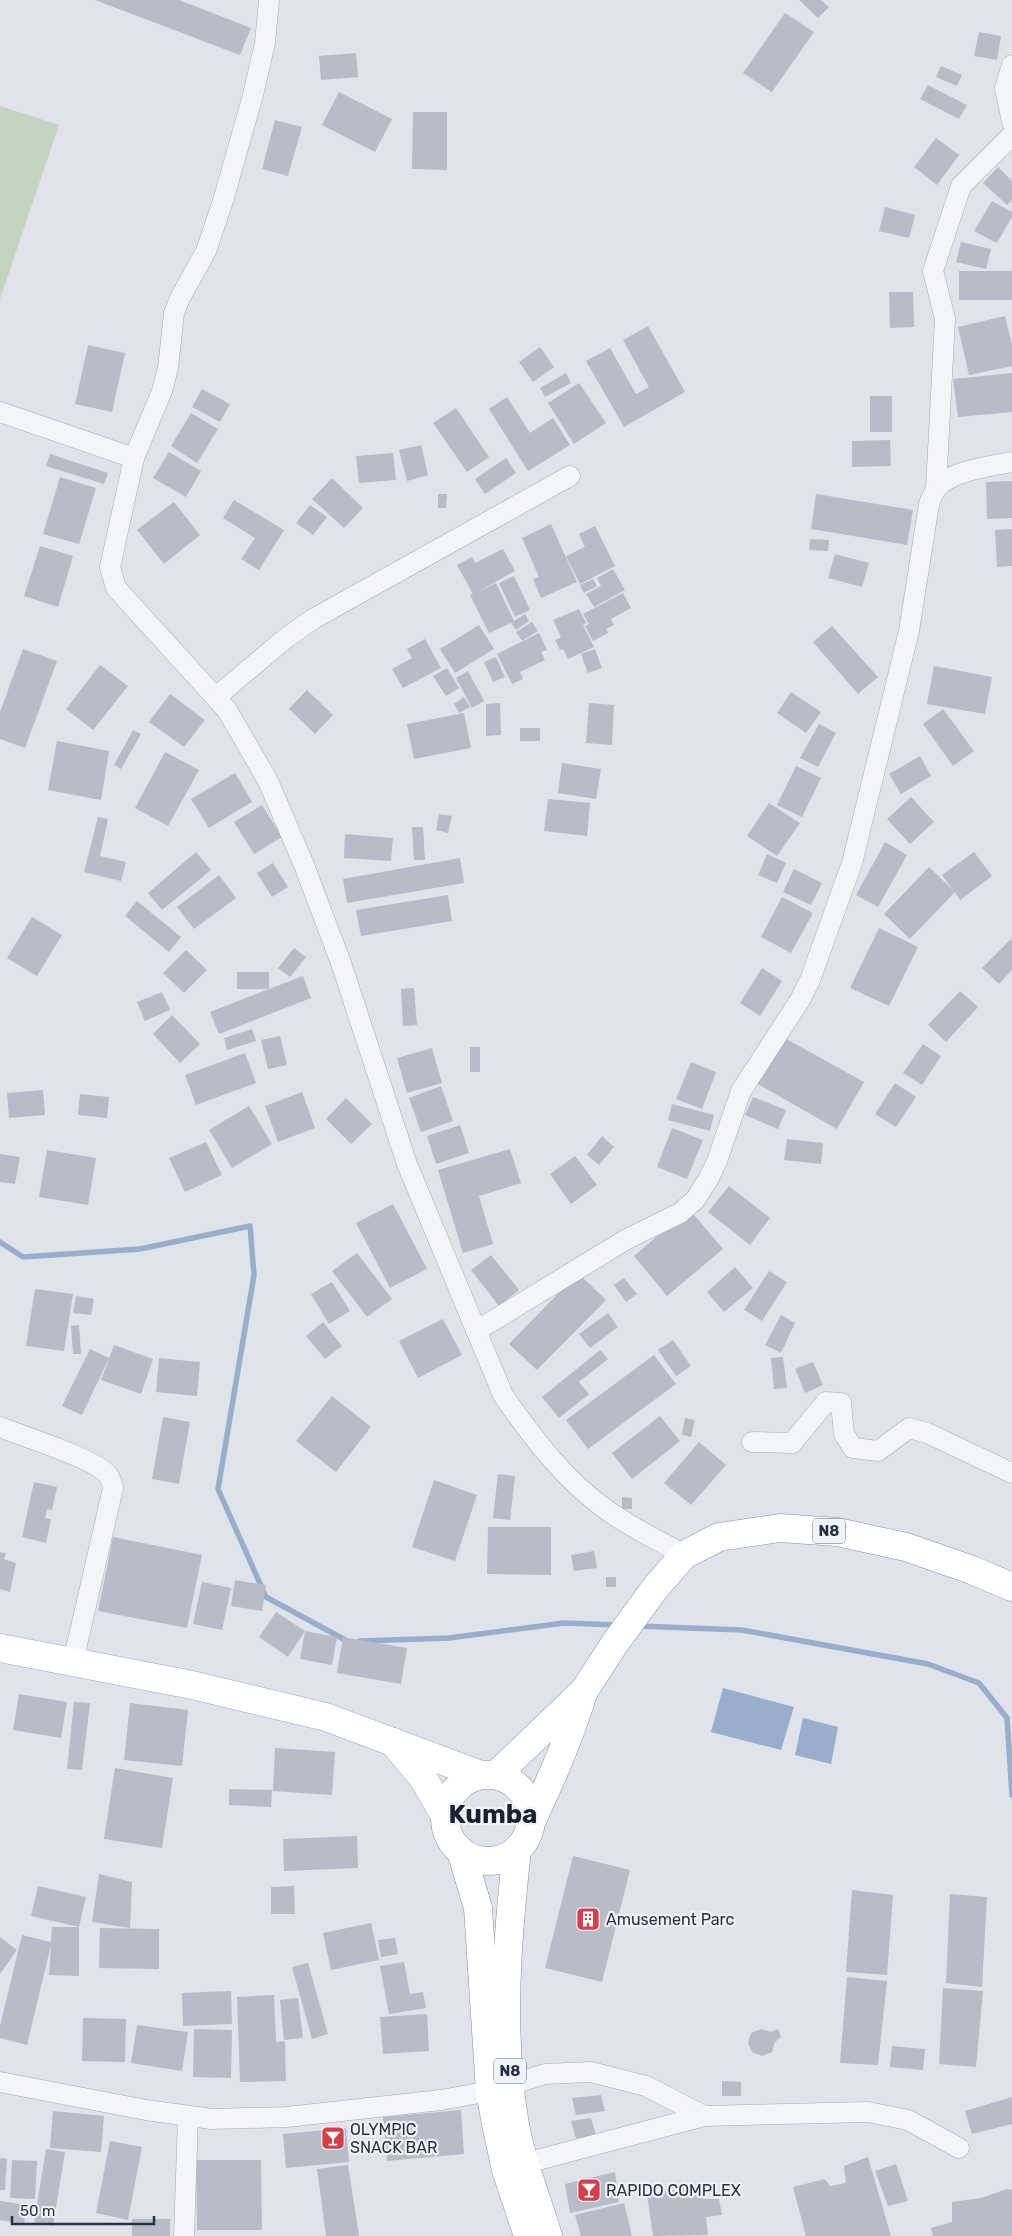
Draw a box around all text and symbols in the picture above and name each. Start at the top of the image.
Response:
road number: N8 [813,1518,845,1544]
district label: Kumba [449,1799,537,1830]
building icon: Amusement Parc [575,1906,601,1932]
place label: Amusement Parc [606,1910,735,1929]
road number: N8 [494,2058,526,2084]
place label: OLYMPIC SNACK BAR [350,2120,437,2157]
bar icon: OLYMPIC SNACK BAR [320,2125,346,2151]
bar icon: RAPIDO COMPLEX [576,2177,602,2203]
place label: RAPIDO COMPLEX [606,2181,741,2200]
scale bar [12,2194,155,2226]
text: 50 m [20,2202,55,2220]

